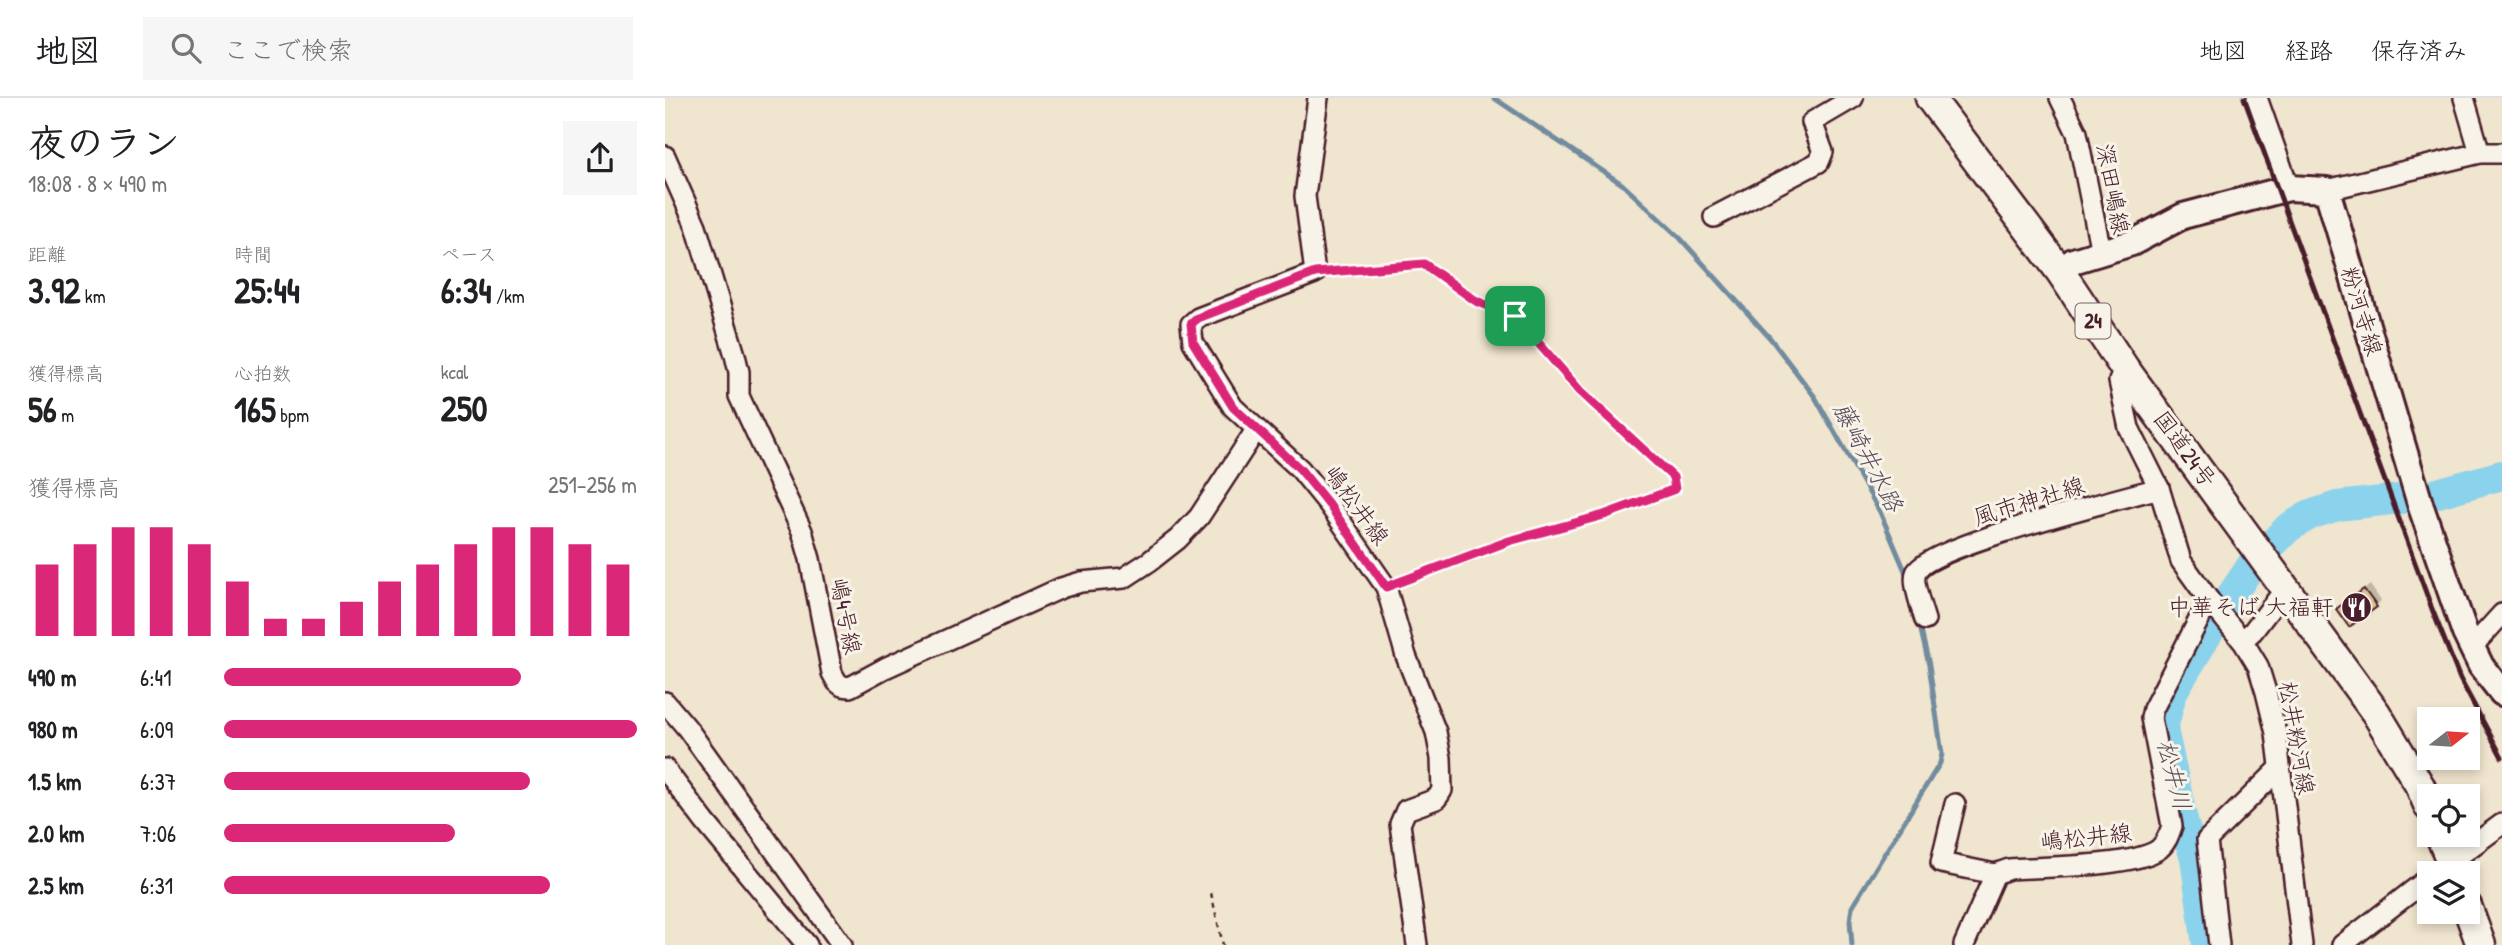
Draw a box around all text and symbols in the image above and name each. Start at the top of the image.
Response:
search box [143,17,633,80]
text: 地図 [35,28,101,72]
icon: search [167,29,205,67]
text: ここで検索 [223,32,353,67]
text: 地図 [2199,34,2247,66]
text: 経路 [2285,34,2333,66]
text: 保存済み [2371,34,2467,66]
text: 夜のラン [28,116,180,168]
button: share [563,121,637,195]
street label: 深田嶋線 [2089,141,2137,237]
text: 18:08 · 8 × 490 m [28,168,167,199]
text: 距離 [28,241,66,267]
text: 時間 [234,241,272,267]
text: ペース [441,241,497,267]
street label: 粉河寺線 [2334,262,2391,359]
text: 3.92 [28,267,80,314]
text: 25:44 [234,267,300,314]
text: 6:34 [441,267,492,314]
text: km [80,283,106,309]
text: /km [492,283,525,309]
pin [1485,286,1545,346]
icon: arrive [1496,297,1534,335]
road number: 24 [2075,304,2111,339]
text: kcal [441,359,468,385]
text: 獲得標高 [28,360,104,386]
text: 心拍数 [234,360,291,386]
text: 250 [441,385,488,432]
text: 56 [28,386,57,433]
text: 165 [234,386,276,433]
water label: 藤崎井水路 [1827,396,1912,519]
text: m [57,402,74,428]
text: bpm [276,402,309,428]
street label: 国道24号 [2147,404,2224,494]
street label: 嶋松井線 [1318,458,1397,551]
text: 251–256 m [548,469,637,500]
street label: 風市神社線 [1969,469,2088,532]
text: 獲得標高 [28,472,120,503]
street label: 嶋4号線 [824,575,869,657]
restaurant icon: 中華そば 大福軒 [2340,590,2374,624]
place label: 中華そば 大福軒 [2168,591,2334,622]
text: 490 m [28,662,76,693]
text: 6:41 [140,662,172,693]
street label: 松井粉河線 [2272,679,2323,797]
north arrow [2417,707,2480,770]
map controls [2417,707,2480,924]
text: 980 m [28,714,78,745]
text: 6:09 [140,714,173,745]
water label: 松井川 [2151,736,2199,814]
text: 1.5 km [28,766,81,797]
text: 6:37 [140,766,176,797]
button: locate [2417,784,2480,847]
street label: 嶋松井線 [2039,816,2133,857]
text: 2.0 km [28,818,84,849]
text: 7:06 [140,818,176,849]
button: layers [2417,861,2480,924]
text: 2.5 km [28,870,84,901]
text: 6:31 [140,870,173,901]

